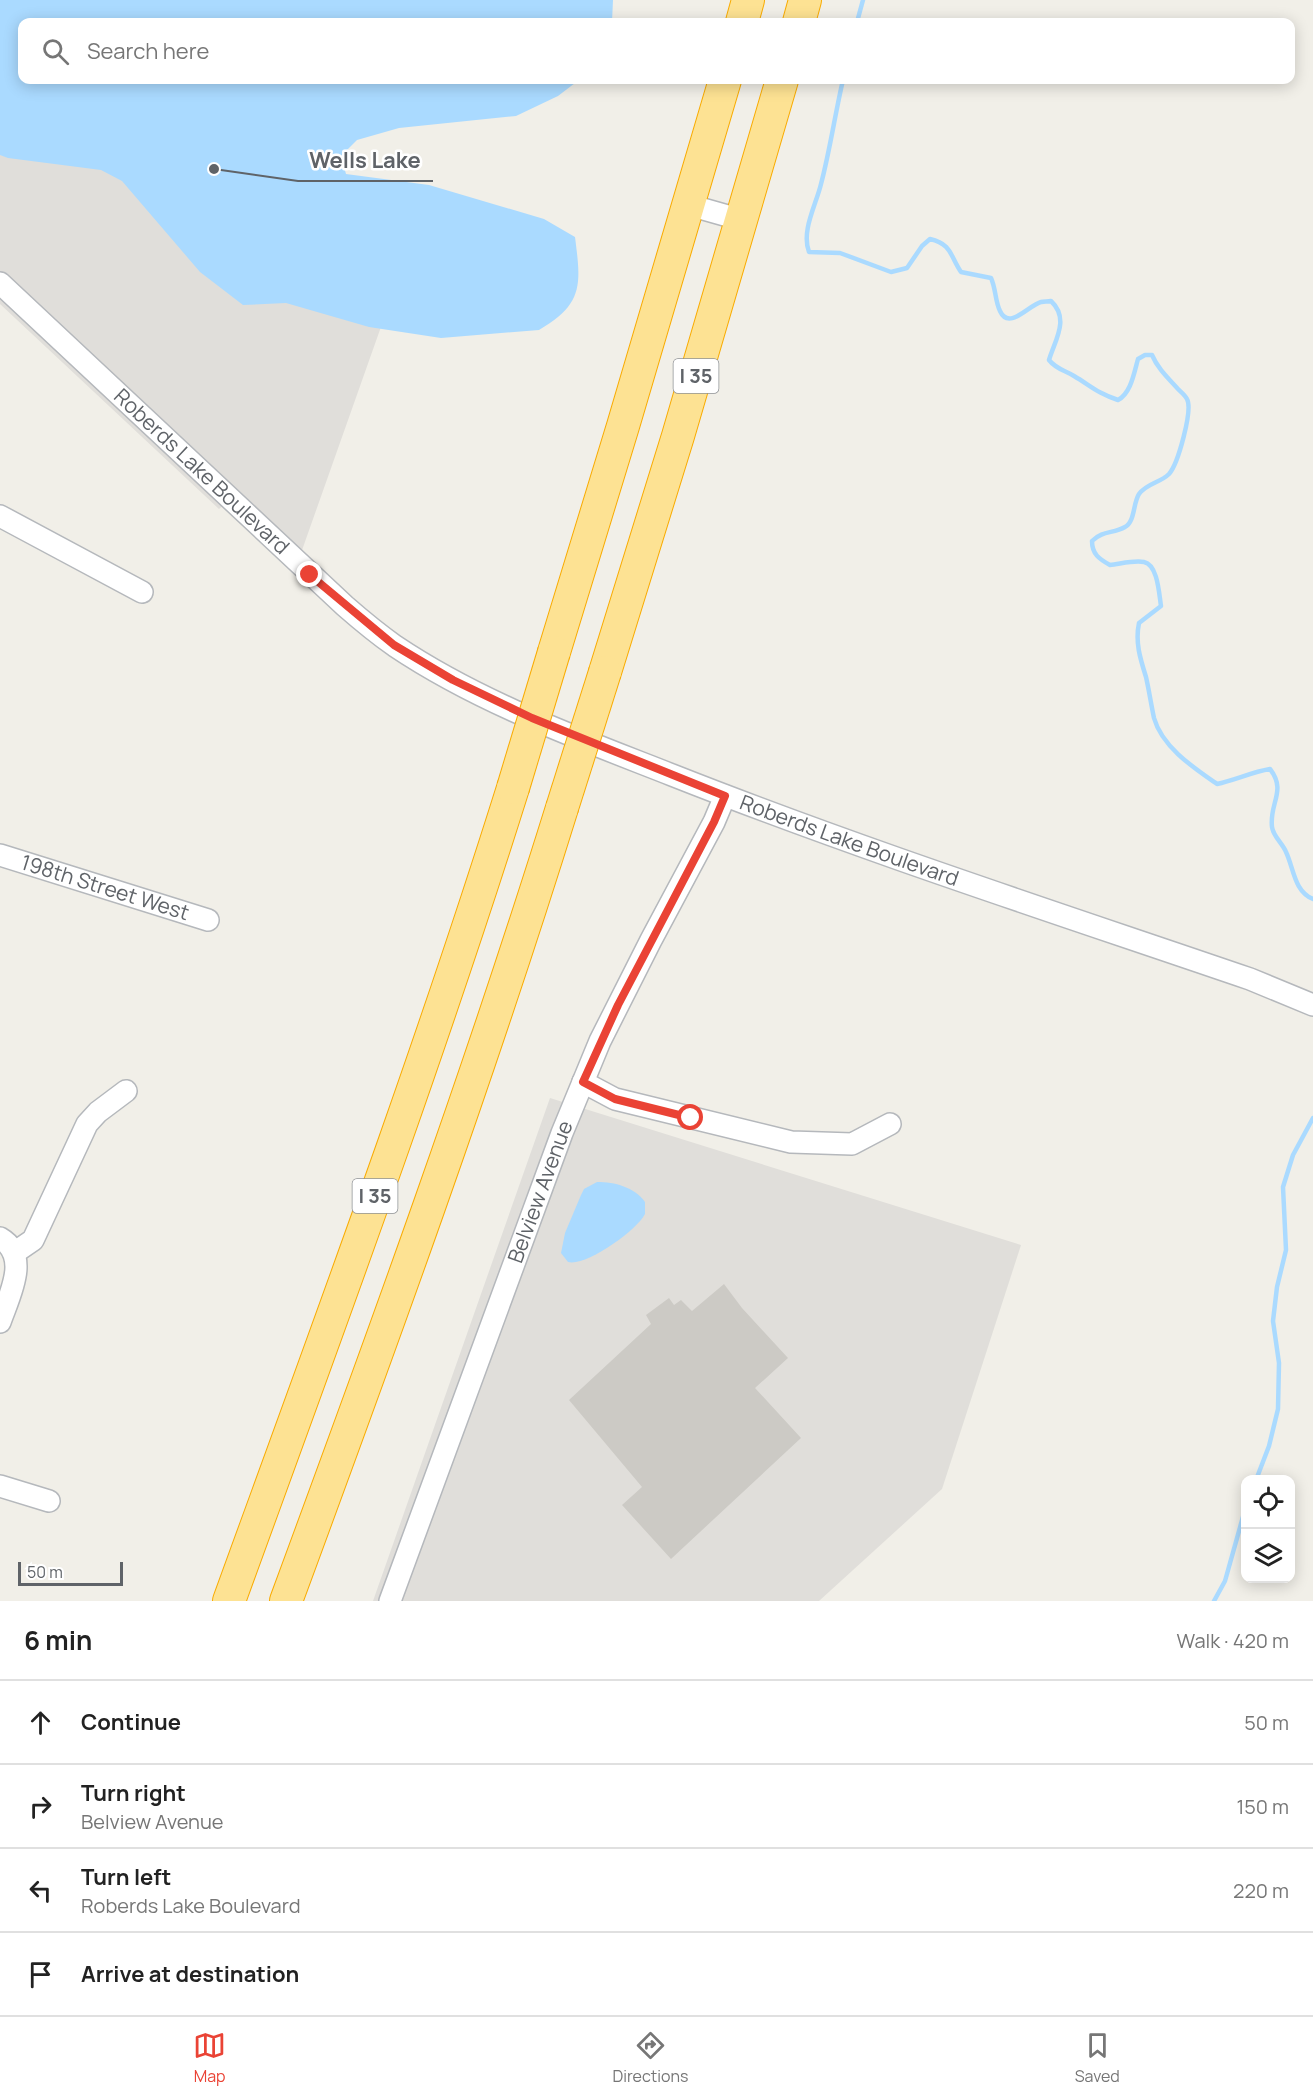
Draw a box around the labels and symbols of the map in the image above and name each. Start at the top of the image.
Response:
callout: Wells Lake [298,141,433,181]
text: Wells Lake [309,145,421,175]
road number: I 35 [674,359,718,393]
street label: Roberds Lake Boulevard [108,382,296,560]
route end [296,561,322,587]
street label: Roberds Lake Boulevard [736,788,963,892]
street label: 198th Street West [18,847,193,926]
route start [677,1104,703,1130]
street label: Belview Avenue [500,1116,579,1267]
road number: I 35 [352,1179,398,1213]
scale bar [18,1559,123,1586]

